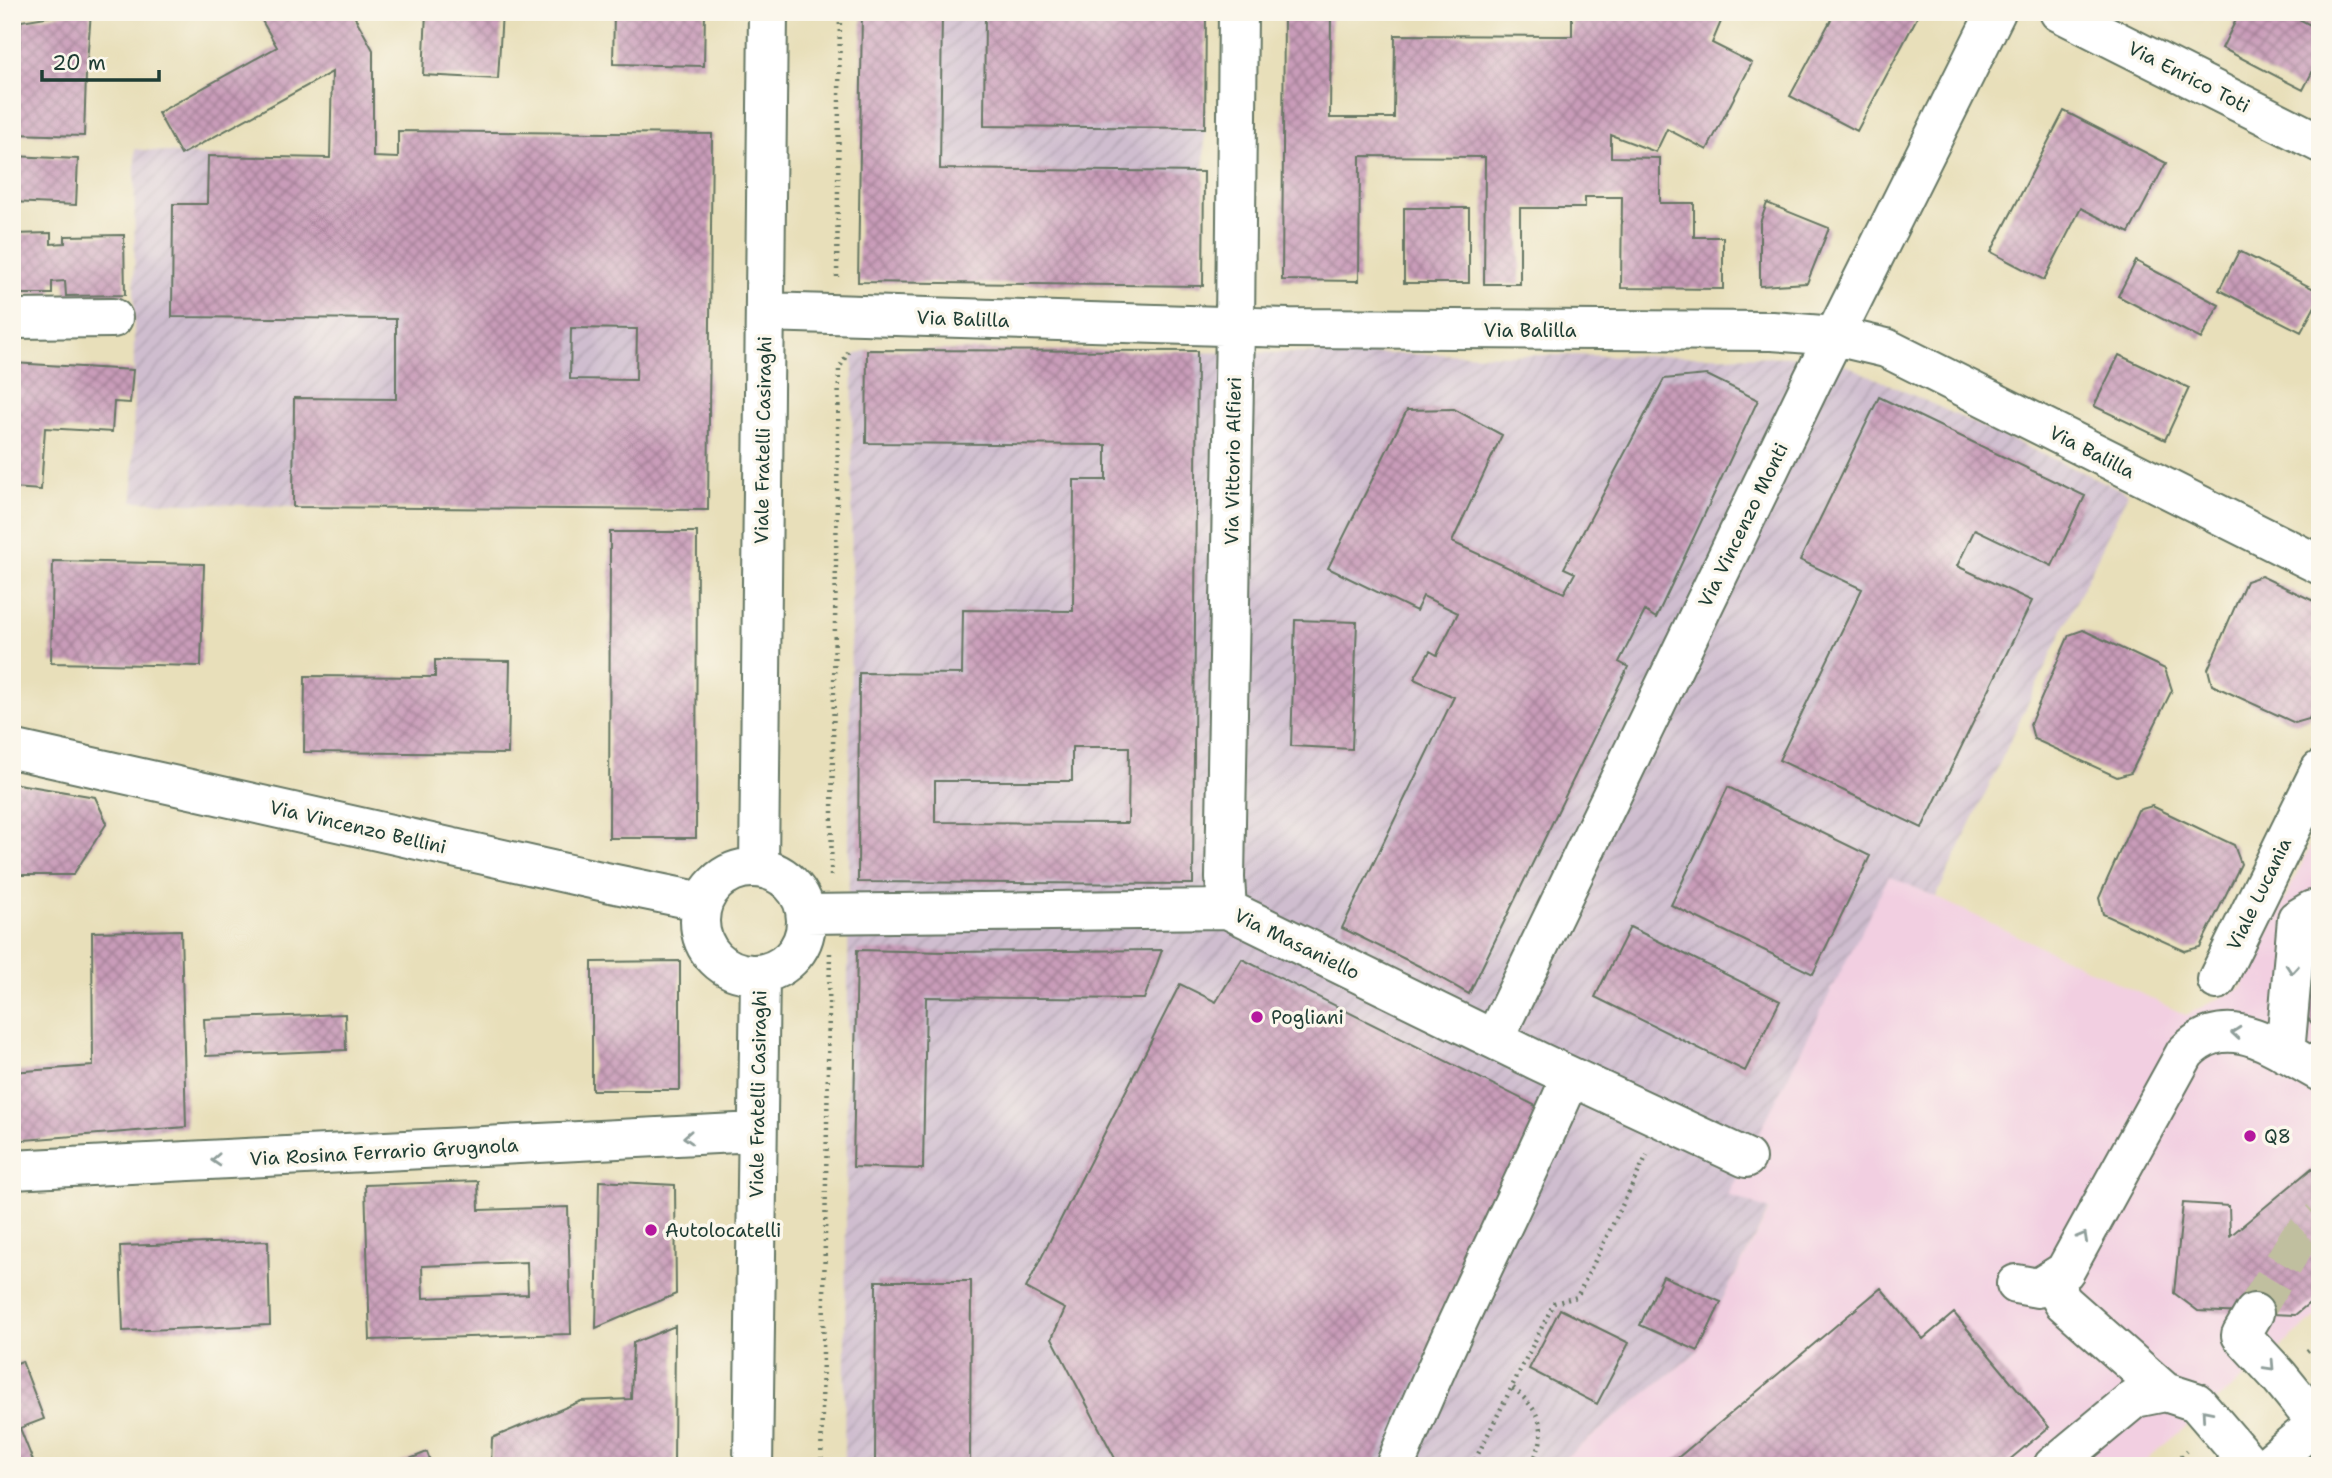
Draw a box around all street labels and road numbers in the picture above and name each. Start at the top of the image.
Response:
street label: Via Enrico Toti [2124,35,2254,119]
street label: Via Balilla [916,305,1010,333]
street label: Via Balilla [1484,318,1577,343]
street label: Viale Fratelli Casiraghi [749,336,777,544]
street label: Via Vittorio Alfieri [1219,377,1247,545]
street label: Via Balilla [2045,420,2139,484]
street label: Via Vincenzo Monti [1692,439,1794,611]
street label: Via Vincenzo Bellini [267,795,449,859]
street label: Viale Lucania [2221,833,2297,954]
street label: Via Masaniello [1230,903,1364,985]
street label: Viale Fratelli Casiraghi [744,990,772,1198]
street label: Via Rosina Ferrario Grugnola [249,1132,519,1172]

